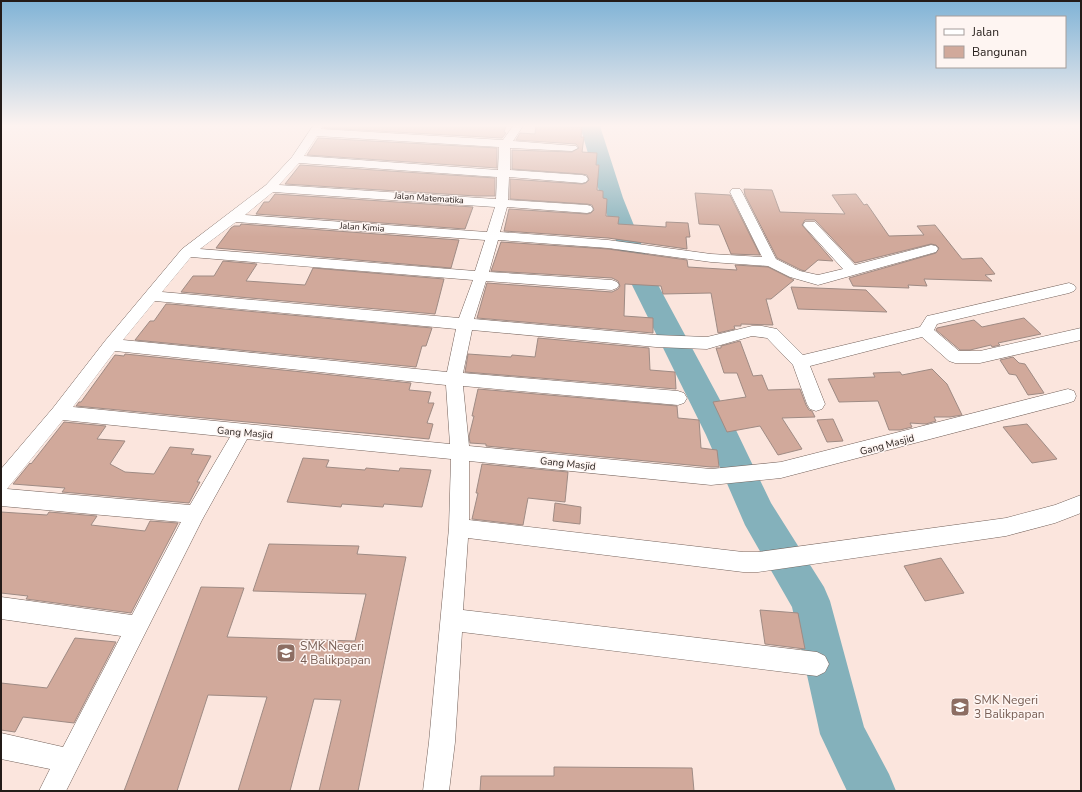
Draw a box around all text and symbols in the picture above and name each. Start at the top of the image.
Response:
legend [936,16,1066,68]
text: Jalan [971,24,999,40]
text: Bangunan [972,44,1027,60]
street label: Jalan Matematika [393,190,464,206]
street label: Jalan Kimia [338,219,385,235]
street label: Gang Masjid [216,424,274,442]
street label: Gang Masjid [858,431,916,459]
street label: Gang Masjid [539,454,597,474]
place label: SMK Negeri 4 Balikpapan [300,638,371,668]
school or university icon: SMK Negeri 4 Balikpapan [275,642,297,664]
place label: SMK Negeri 3 Balikpapan [974,692,1045,722]
school or university icon: SMK Negeri 3 Balikpapan [949,696,971,718]

